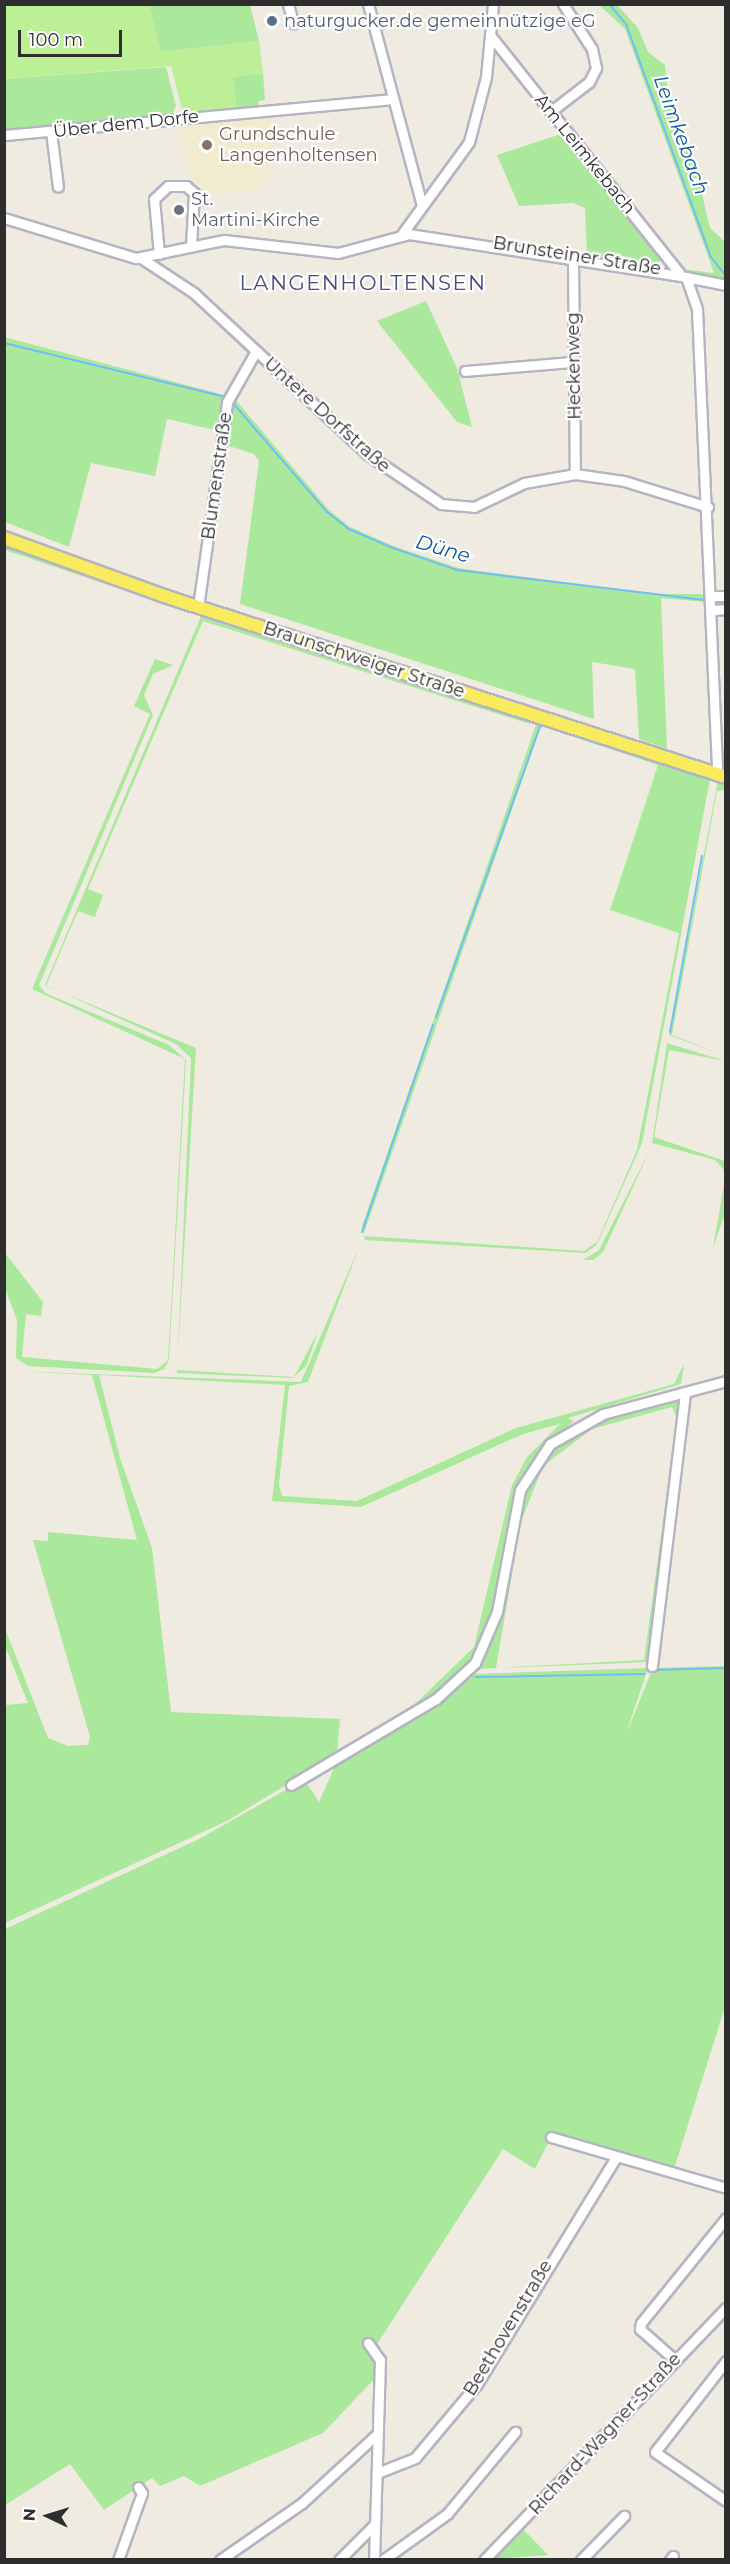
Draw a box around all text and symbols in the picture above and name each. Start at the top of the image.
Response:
place label: naturgucker.de gemeinnützige eG [284,10,596,32]
marker: naturgucker.de gemeinnützige eG [265,14,279,28]
scale bar [21,18,124,56]
text: 100 m [29,29,83,51]
water label: Leimkebach [648,72,714,198]
street label: Am Leimkebach [530,90,640,218]
street label: Über dem Dorfe [52,106,200,142]
place label: Grundschule Langenholtensen [219,124,378,166]
marker: Grundschule Langenholtensen [200,138,214,152]
place label: St. Martini-Kirche [191,189,320,232]
marker: St. Martini-Kirche [172,203,186,217]
street label: Brunsteiner Straße [491,232,663,280]
district label: LANGENHOLTENSEN [239,270,487,296]
street label: Heckenweg [562,312,586,420]
street label: Untere Dorfstraße [259,353,395,477]
street label: Blumenstraße [197,411,237,541]
water label: Düne [413,530,473,568]
street label: Braunschweiger Straße [261,617,467,703]
street label: Beethovenstraße [459,2256,557,2400]
street label: Richard-Wagner-Straße [524,2349,686,2519]
north arrow [18,2486,78,2546]
text: N [20,2508,39,2522]

